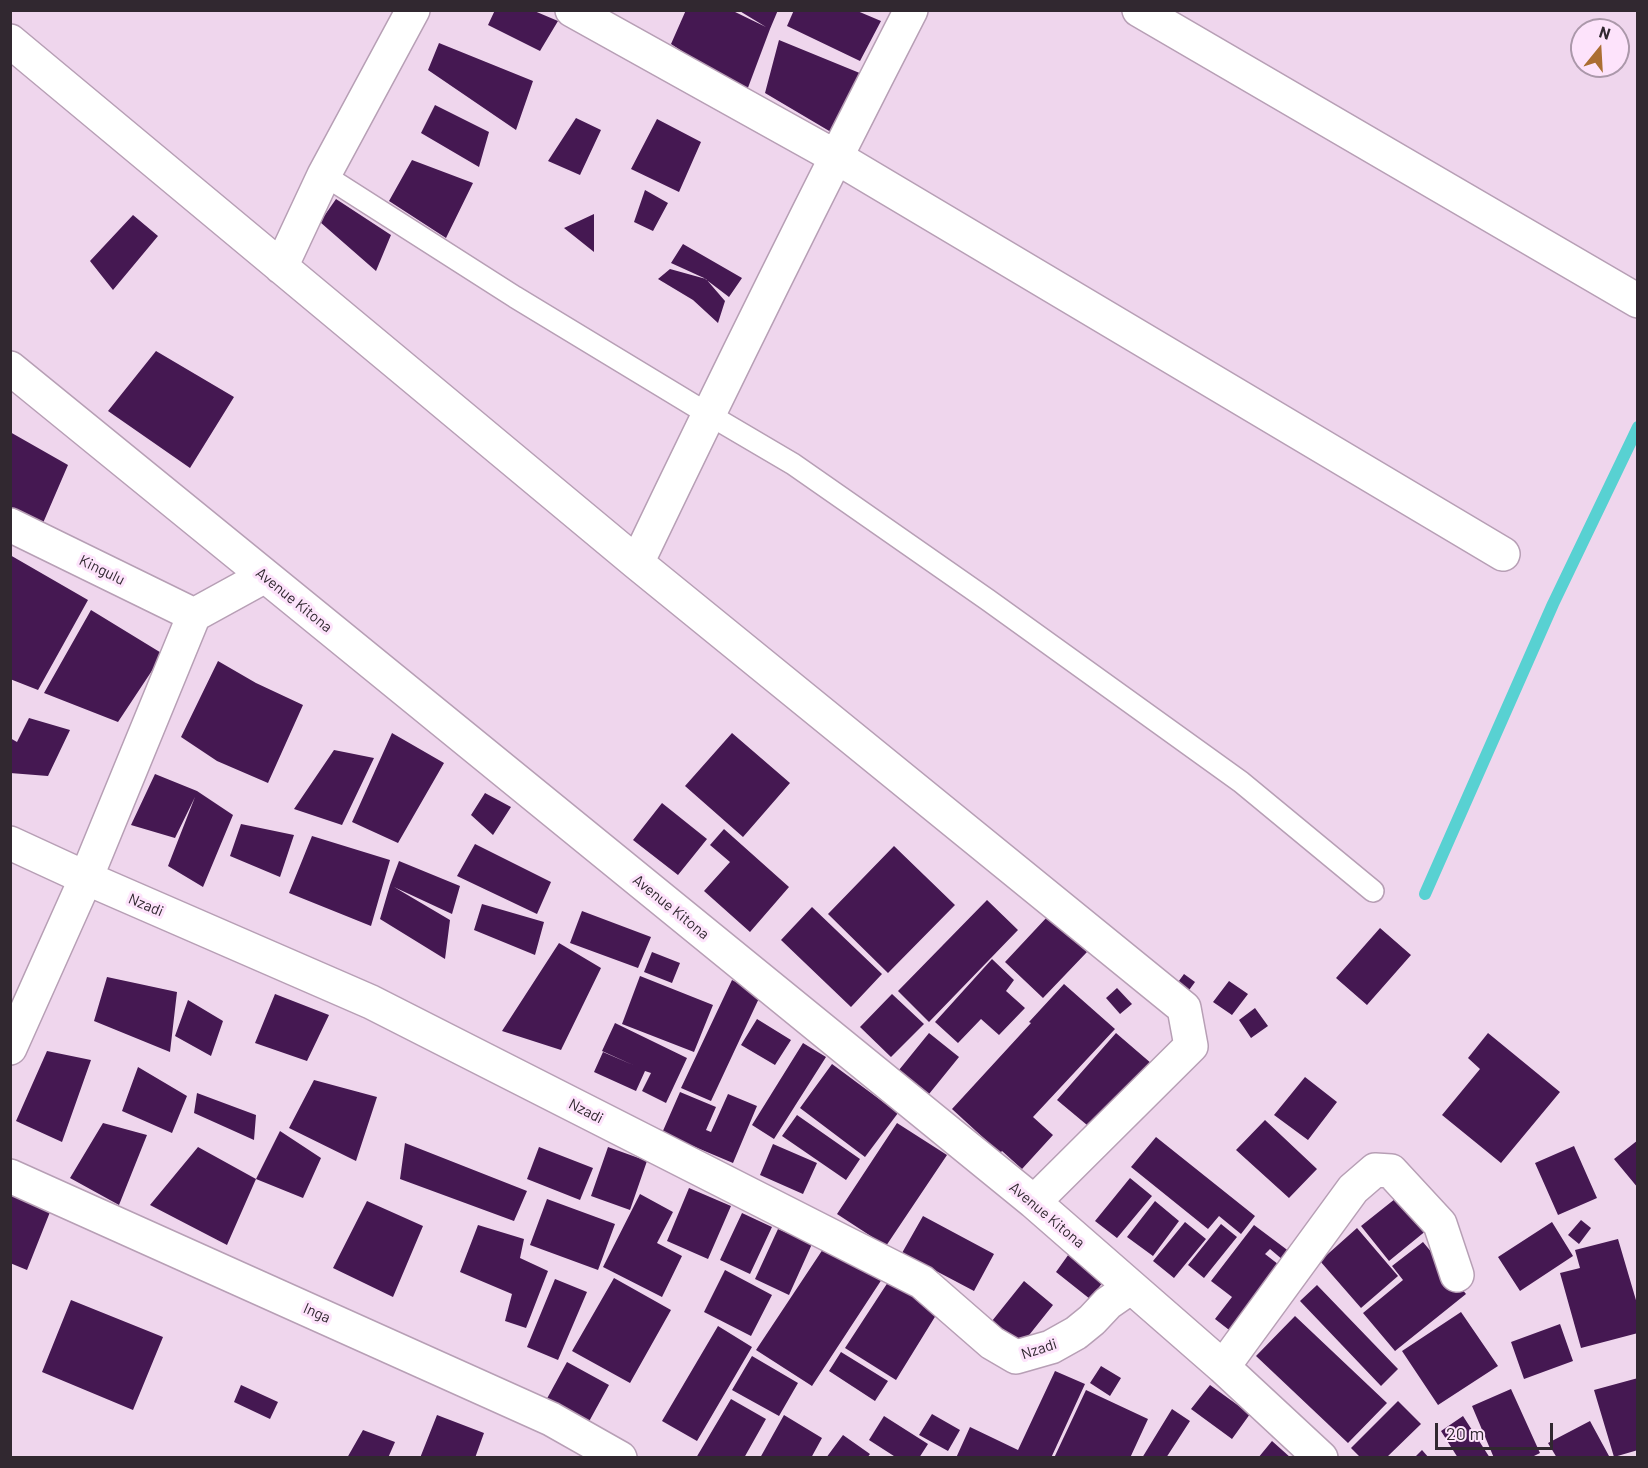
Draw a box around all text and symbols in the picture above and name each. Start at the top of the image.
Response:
north arrow [1570,18,1630,78]
text: N [1597,22,1613,43]
street label: Kingulu [76,551,128,589]
street label: Avenue Kitona [252,564,336,636]
street label: Avenue Kitona [629,871,713,943]
street label: Nzadi [126,890,166,920]
street label: Nzadi [566,1095,606,1127]
street label: Avenue Kitona [1006,1178,1088,1252]
street label: Inga [301,1299,333,1327]
street label: Nzadi [1019,1335,1059,1363]
scale bar [1438,1411,1556,1449]
text: 20 m [1446,1422,1484,1444]

